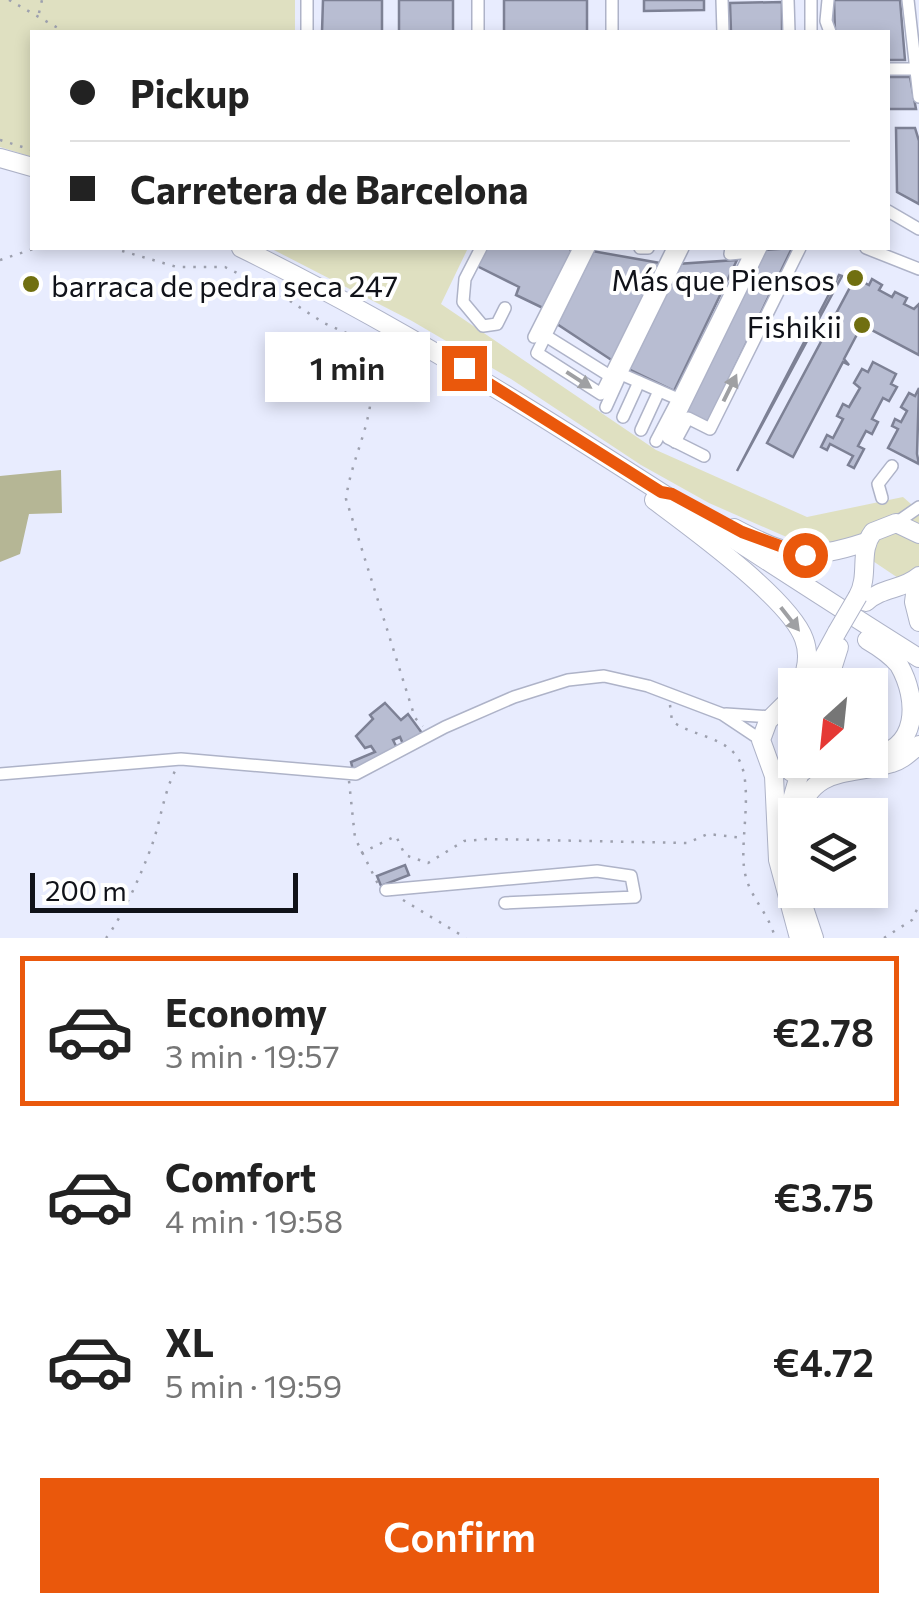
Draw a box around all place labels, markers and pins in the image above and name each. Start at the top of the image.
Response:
place label: Más que Piensos [611,260,835,297]
place label: barraca de pedra seca 247 [51,266,398,303]
marker: Más que Piensos [844,267,866,289]
marker: barraca de pedra seca 247 [20,273,42,295]
place label: Fishikii [747,307,842,344]
marker: Fishikii [851,314,873,336]

